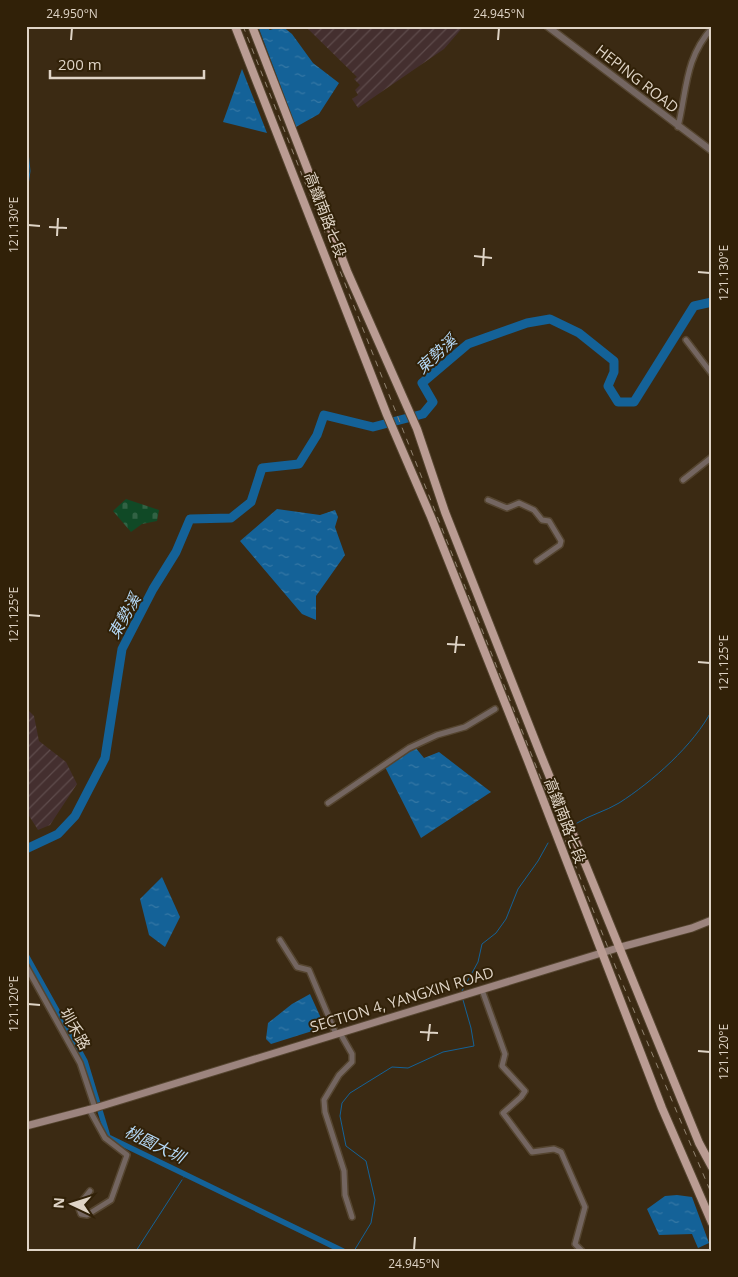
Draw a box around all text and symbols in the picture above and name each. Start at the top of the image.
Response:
text: 24.950°N [46,5,98,22]
text: 24.945°N [473,5,525,22]
street label: HEPING ROAD [592,40,683,117]
scale bar [50,48,204,80]
text: 200 m [58,54,102,74]
street label: 高鐵南路七段 [300,169,351,260]
text: 121.130°E [5,197,22,253]
text: 121.130°E [715,245,732,301]
water label: 東勢溪 [411,328,463,378]
text: 121.125°E [5,587,22,643]
water label: 東勢溪 [103,588,146,642]
text: 121.125°E [715,635,732,691]
street label: 高鐵南路七段 [540,775,591,866]
street label: SECTION 4, YANGXIN ROAD [307,962,496,1037]
text: 121.120°E [5,976,22,1032]
street label: 圳禾路 [56,1004,96,1053]
text: 121.120°E [715,1024,732,1080]
water label: 桃園大圳 [121,1120,190,1169]
north arrow [48,1180,98,1230]
text: N [49,1197,68,1209]
text: 24.945°N [388,1255,440,1272]

